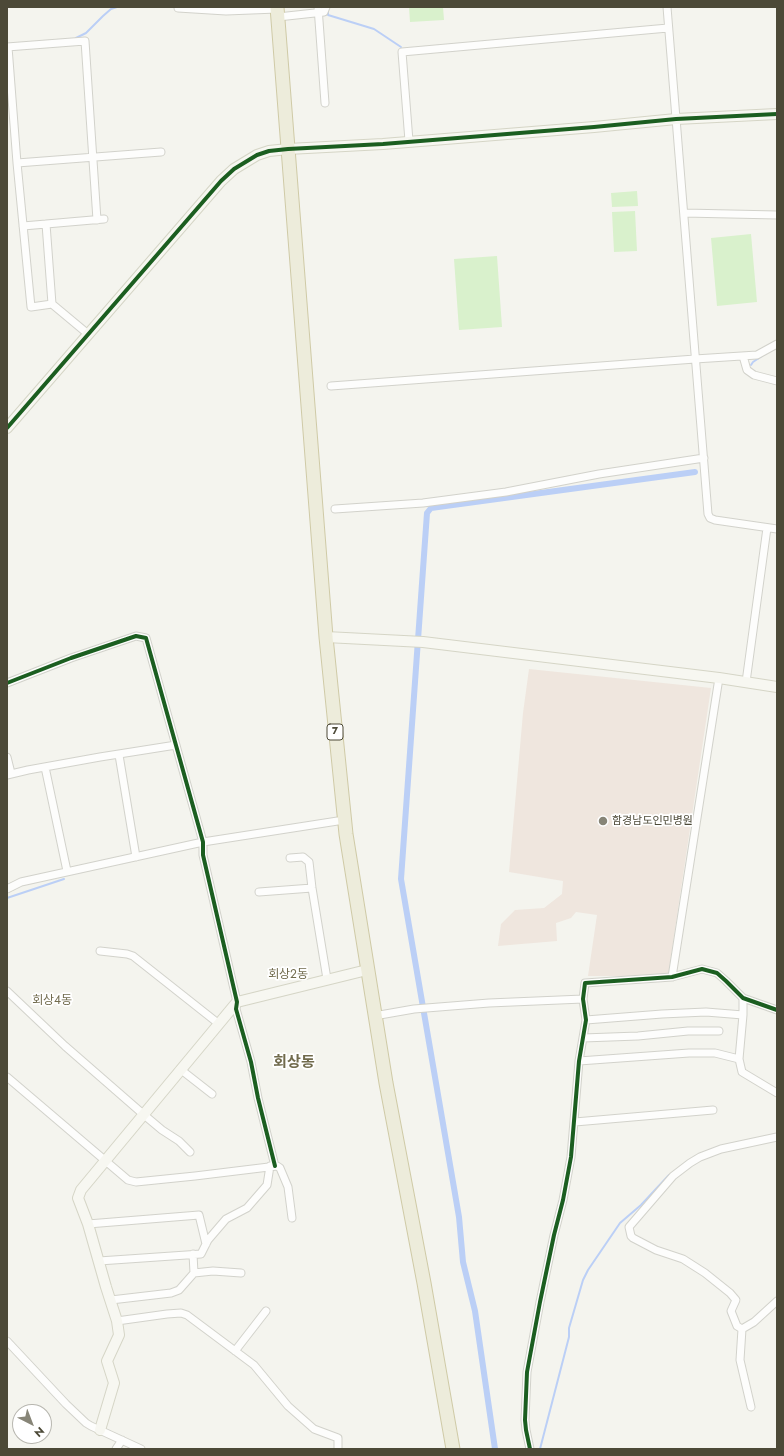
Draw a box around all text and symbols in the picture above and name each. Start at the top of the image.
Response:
road number: 7 [327,724,343,740]
place label: 함경남도인민병원 [612,814,693,828]
marker: 함경남도인민병원 [597,815,609,827]
district label: 회상2동 [268,968,308,982]
district label: 회상4동 [32,994,72,1008]
district label: 회상동 [273,1054,315,1072]
north arrow [12,1404,52,1444]
text: N [31,1423,48,1441]

